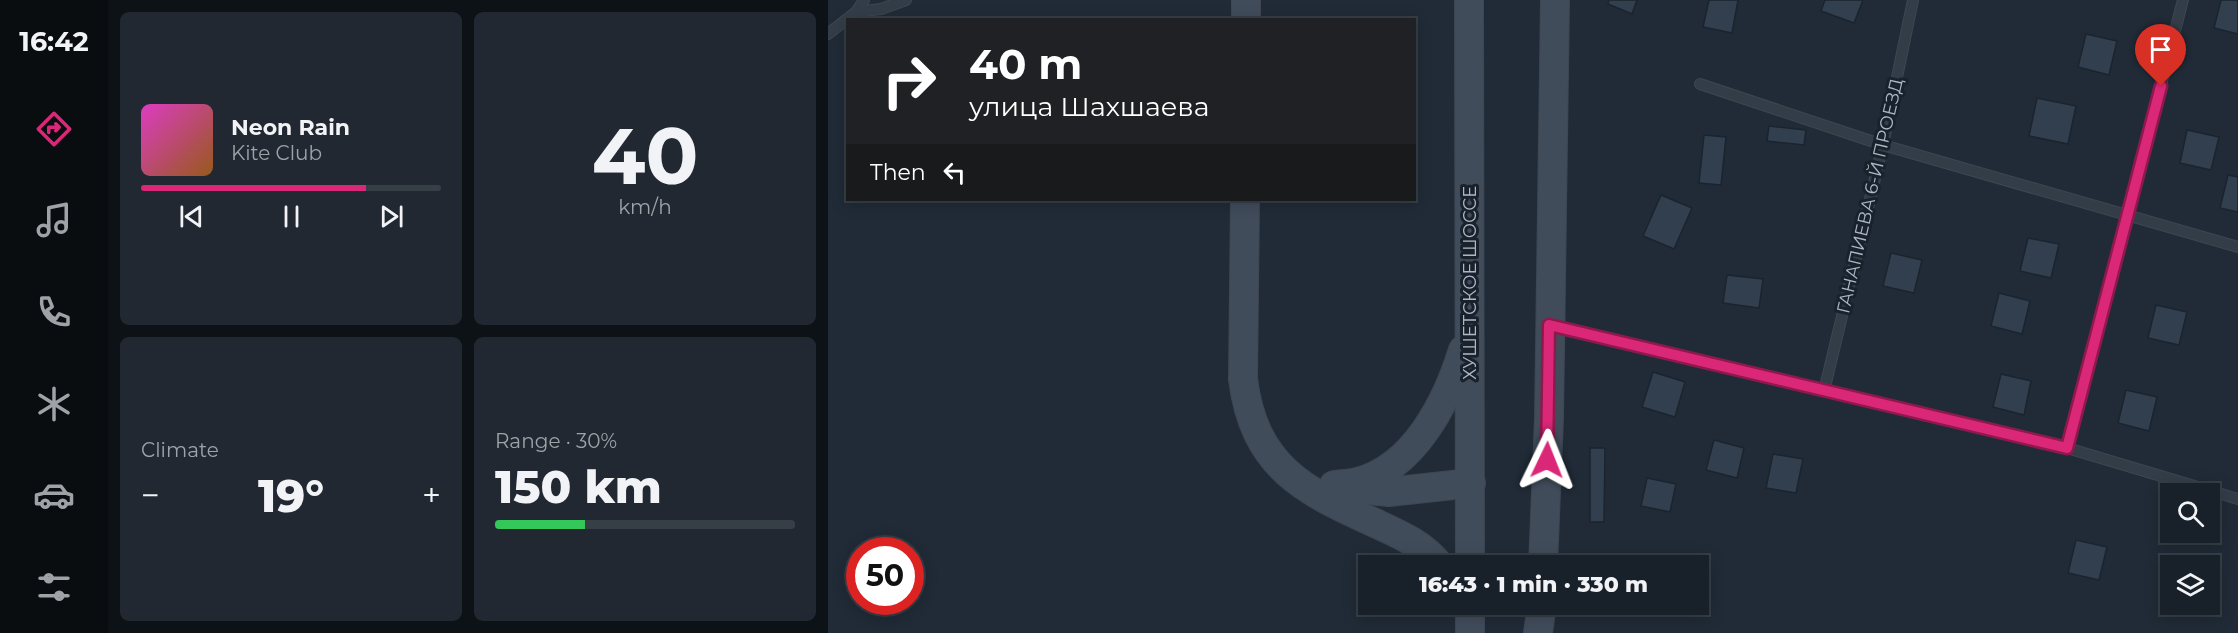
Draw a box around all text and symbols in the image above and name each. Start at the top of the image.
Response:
pin [2135,24,2186,86]
text: 16:42 [19,25,89,58]
icon: arrive [2144,33,2177,66]
text: 40 m [969,38,1082,90]
icon: right [870,42,948,120]
street label: ГАНАПИЕВА 6-Й ПРОЕЗД [1832,76,1908,316]
text: улица Шахшаева [969,90,1210,123]
icon: directions [33,108,75,150]
text: 40 [592,108,698,204]
text: Neon Rain [231,114,350,141]
text: Kite Club [231,141,322,165]
icon: left [938,156,971,189]
text: Then [870,159,926,186]
street label: ХУШЕТСКОЕ ШОССЕ [1459,186,1481,380]
text: km/h [618,195,672,219]
icon: music [33,199,75,241]
icon: previous [175,200,208,233]
icon: pause [275,200,308,233]
icon: next [375,200,408,233]
icon: phone [33,291,75,333]
icon: climate [33,383,75,425]
position arrow [1515,428,1579,492]
text: Range · 30% [495,429,617,453]
text: Climate [141,438,219,462]
text: 150 km [495,459,662,514]
text: 19° [258,468,324,523]
icon: car [33,474,75,516]
text: − [141,475,160,515]
text: + [422,475,441,515]
map controls [2160,483,2220,615]
button: search [2160,483,2220,543]
speed limit sign: 50 [846,537,924,615]
button: layers [2160,555,2220,615]
icon: filters [33,566,75,608]
text: 16:43 · 1 min · 330 m [1419,571,1648,598]

